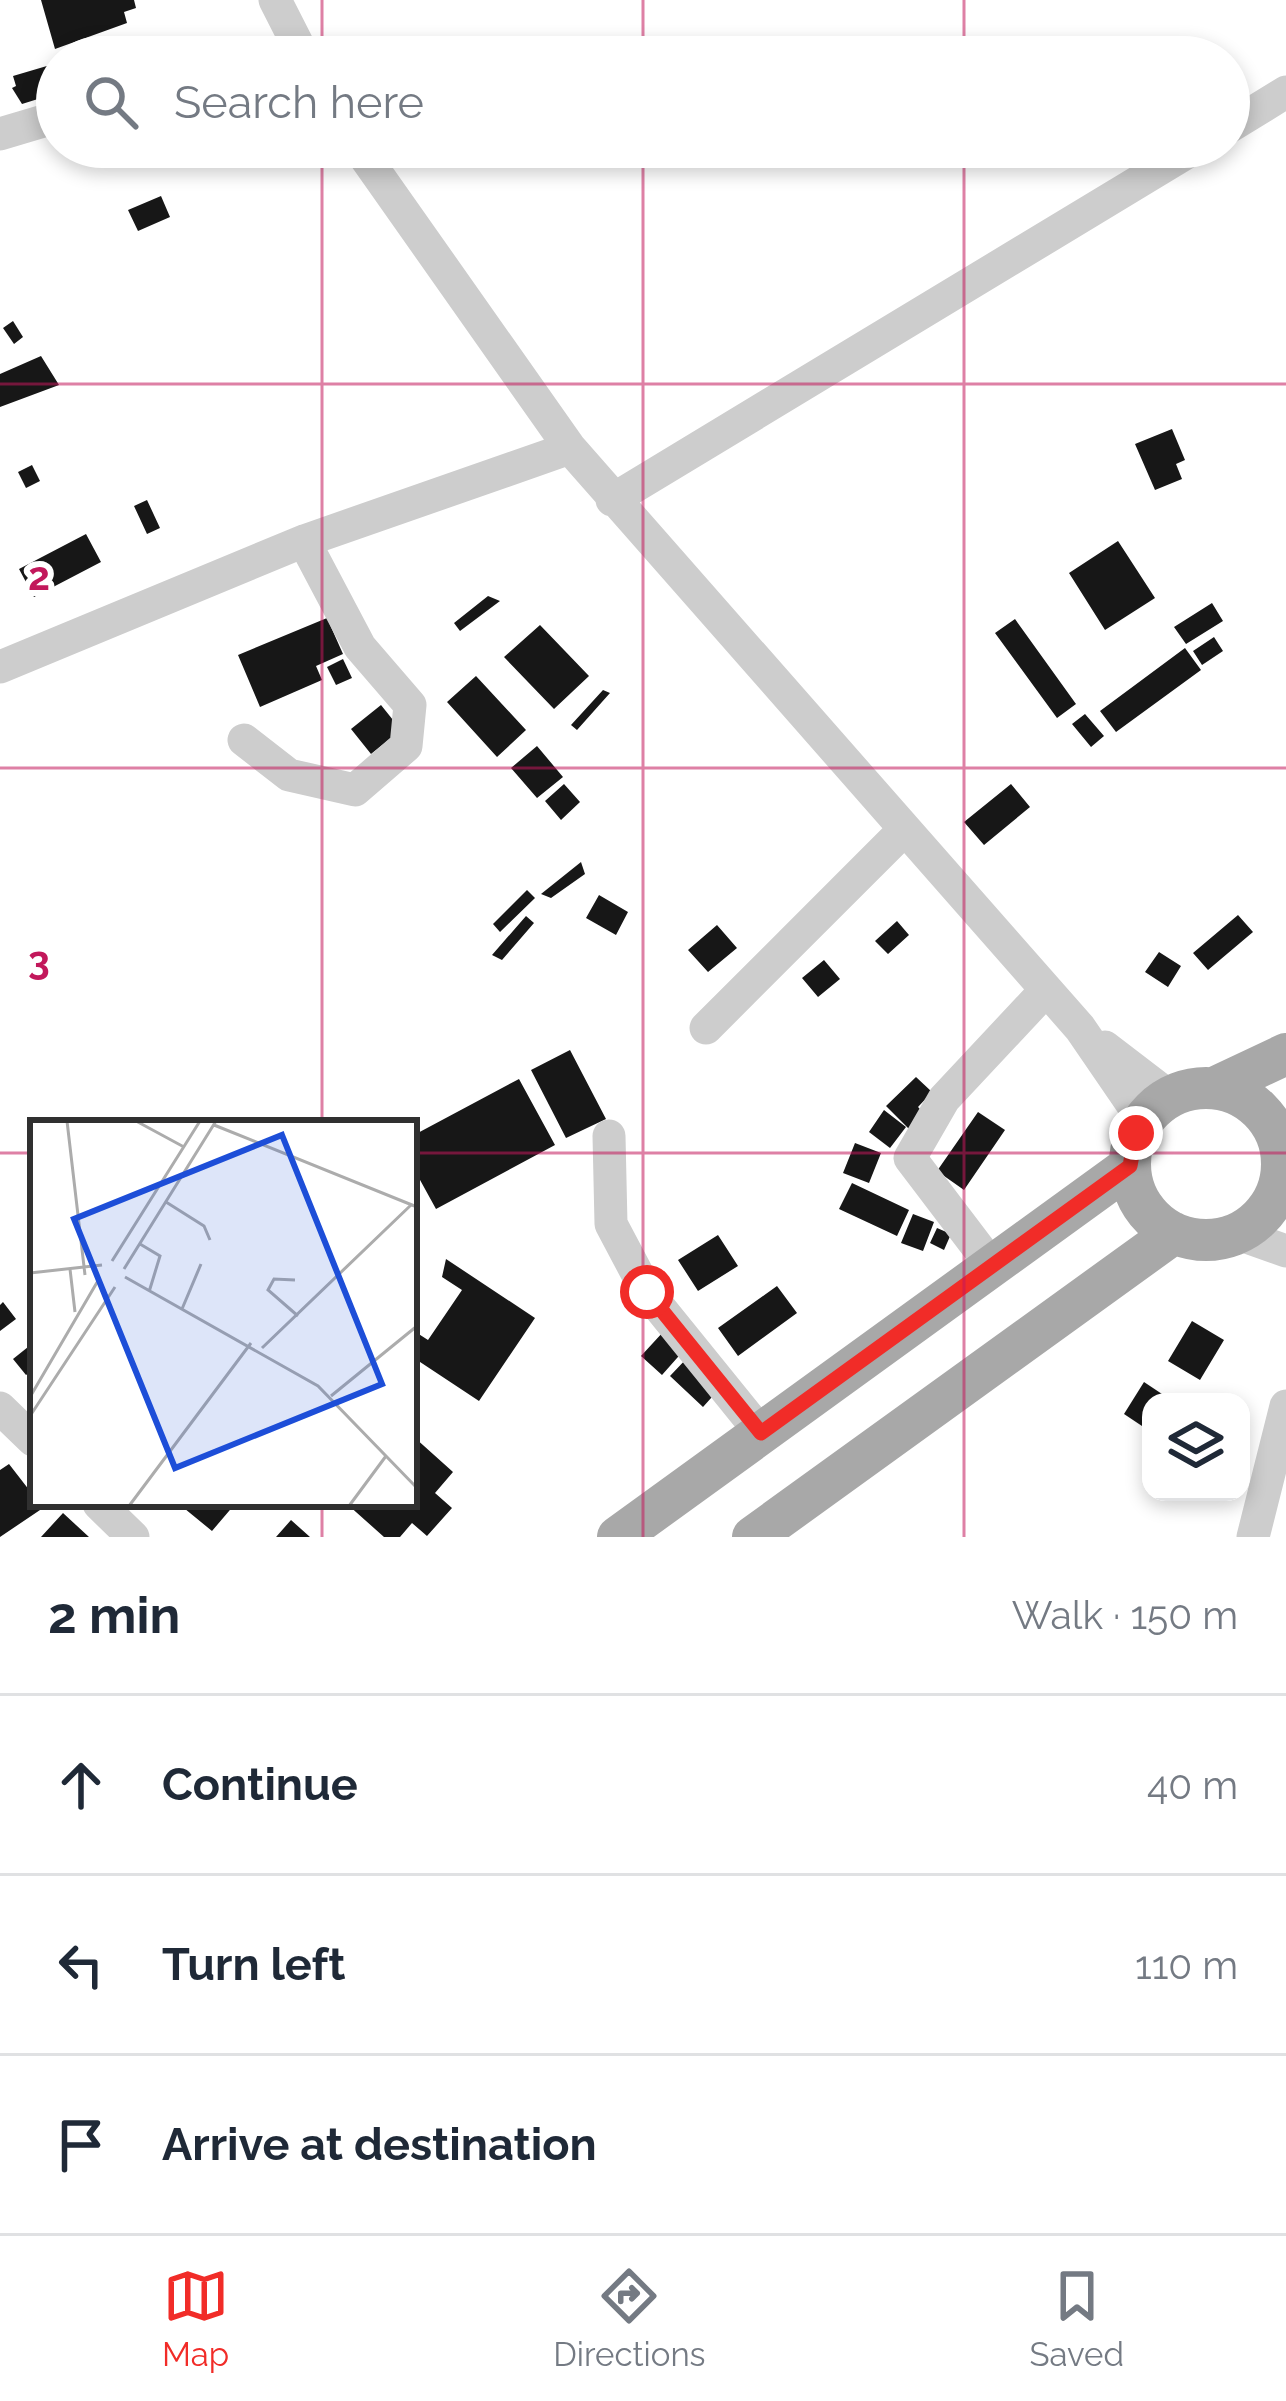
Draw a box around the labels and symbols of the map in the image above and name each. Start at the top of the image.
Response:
text: 2 [28,553,50,599]
text: 3 [28,937,50,983]
route end [1109,1106,1163,1160]
inset map [30,1120,417,1507]
route start [620,1265,674,1319]

